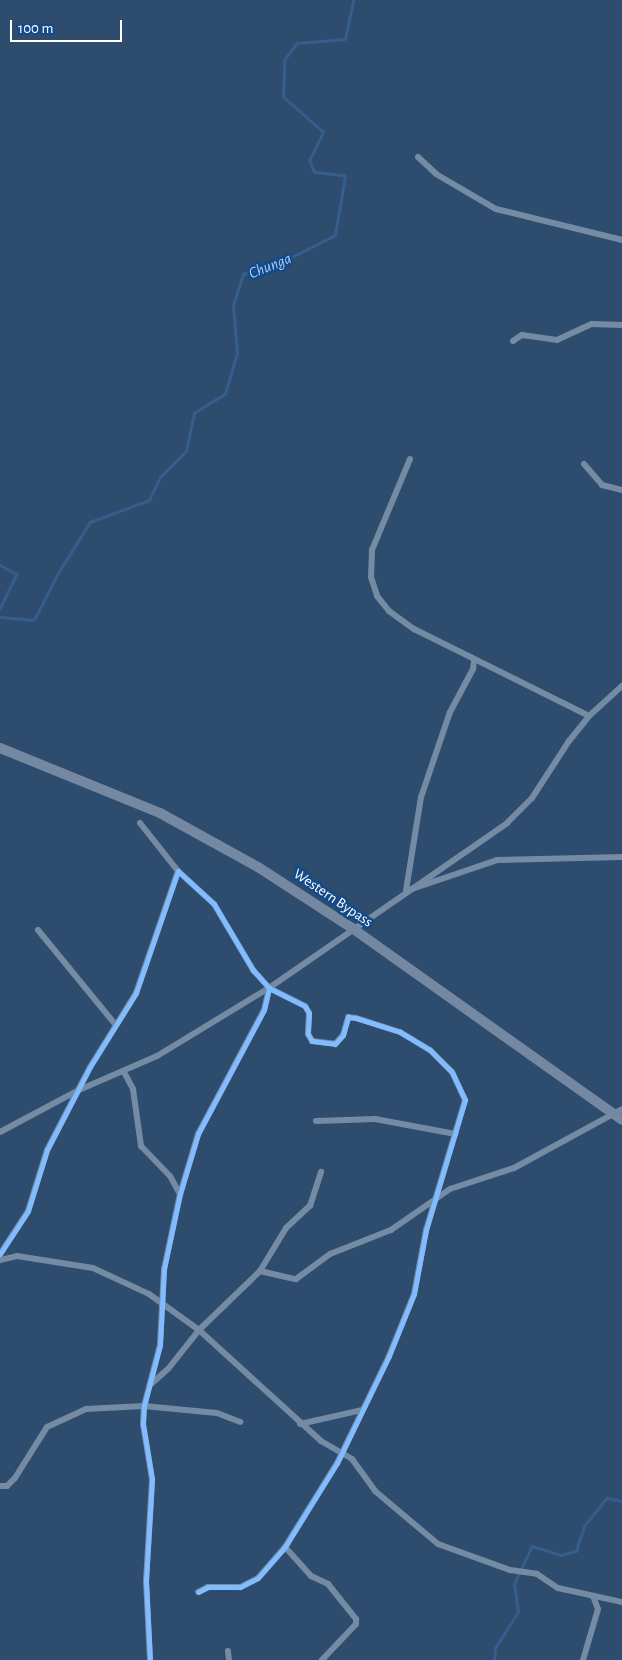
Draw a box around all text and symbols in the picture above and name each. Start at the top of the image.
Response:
scale bar [12,10,125,42]
text: 100 m [18,21,53,36]
water label: Chunga [246,249,294,283]
street label: Western Bypass [290,865,376,931]

